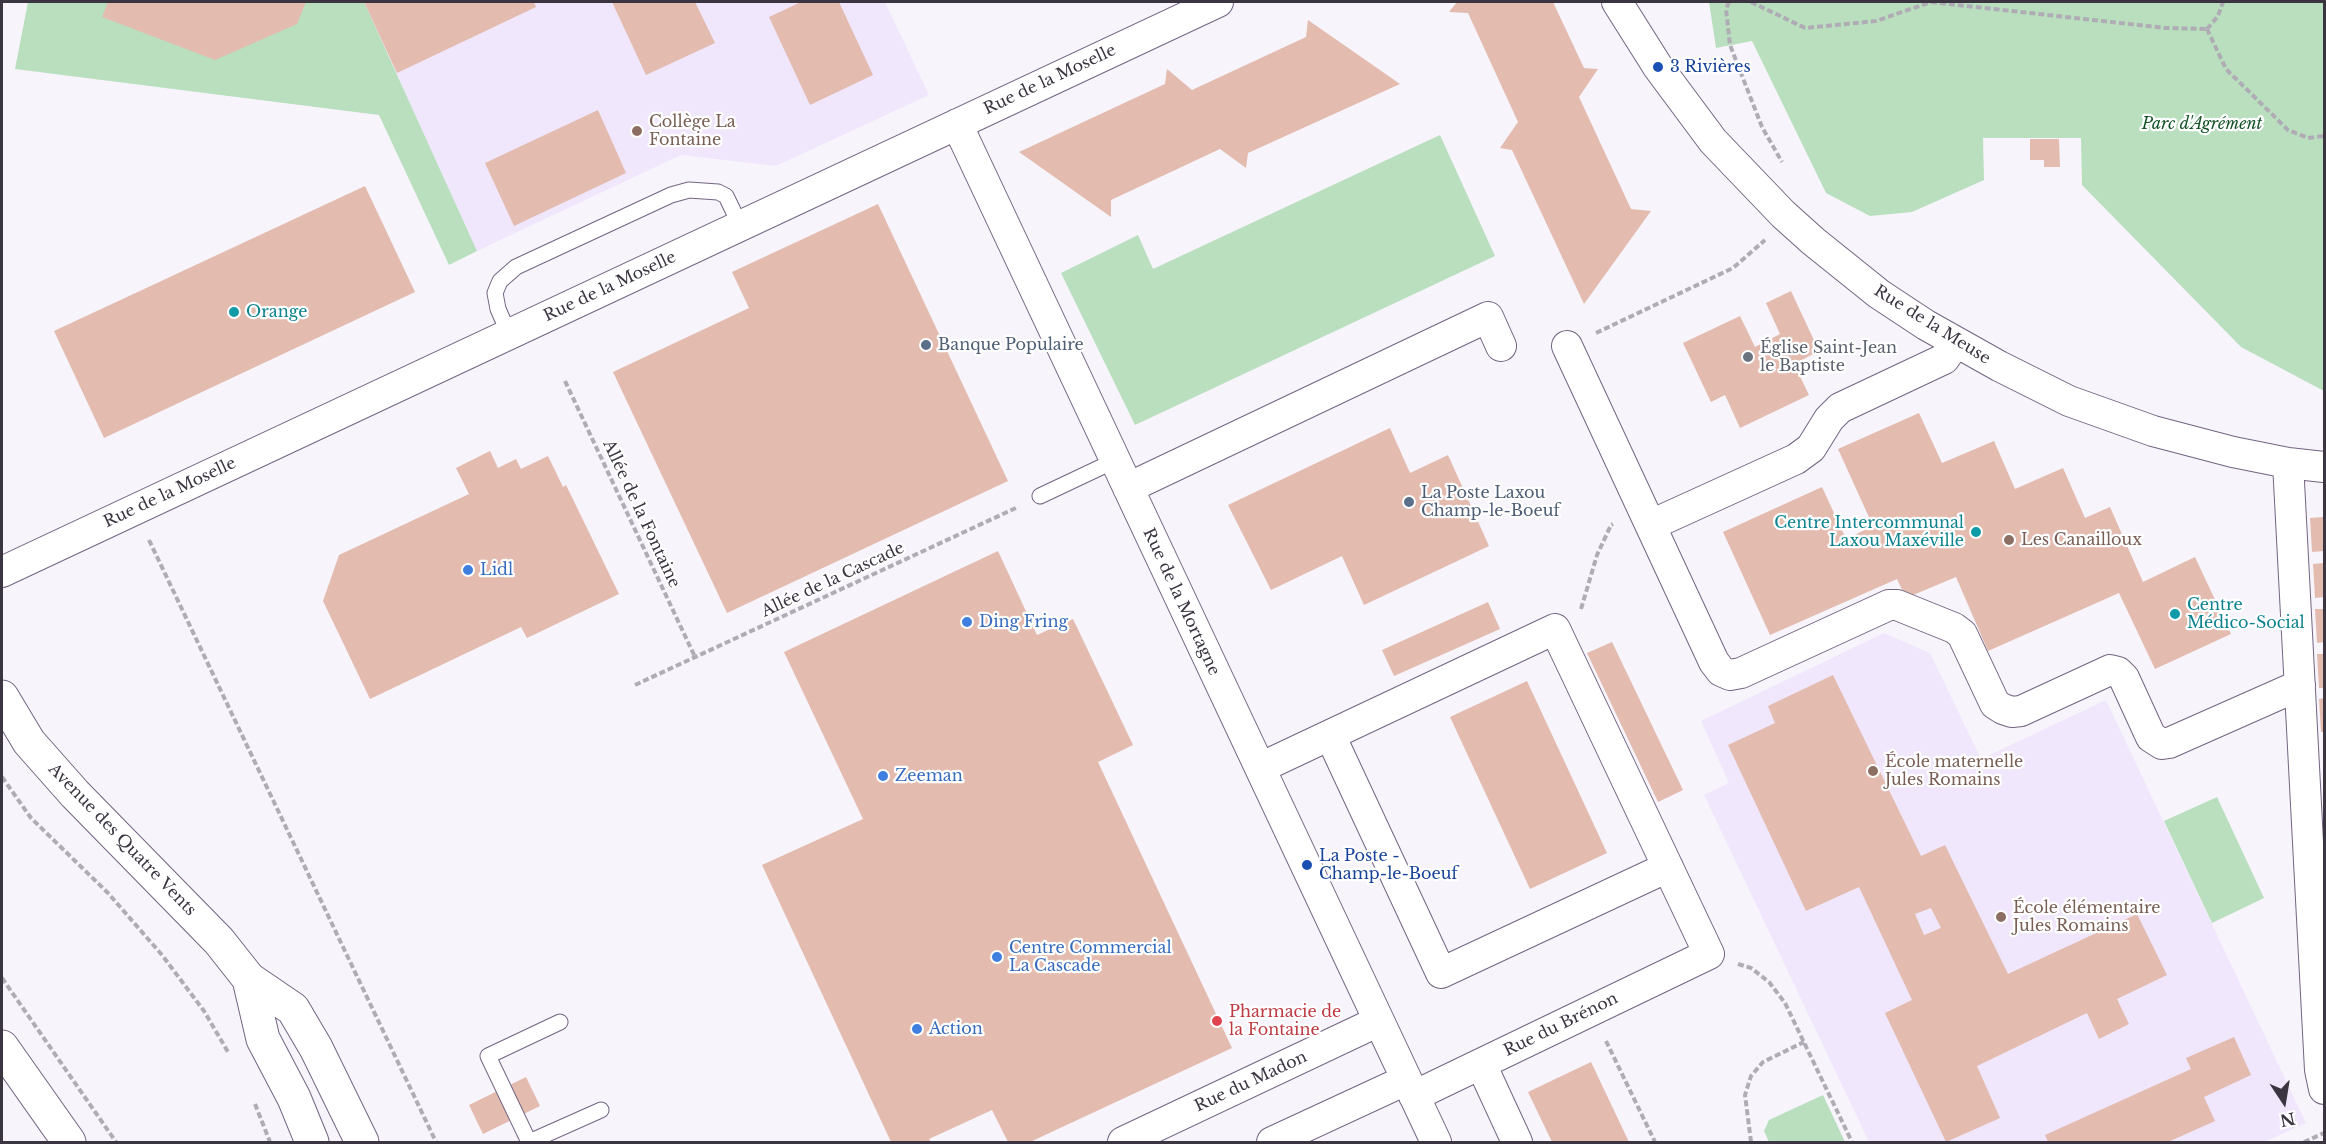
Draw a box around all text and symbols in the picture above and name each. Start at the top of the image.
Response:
street label: Rue de la Moselle [981,41,1119,119]
place label: 3 Rivières [1670,57,1751,77]
marker: 3 Rivières [1651,60,1665,74]
place label: Collège La Fontaine [649,112,736,150]
park label: Parc d'Agrément [2142,114,2262,134]
marker: Collège La Fontaine [630,124,644,138]
street label: Rue de la Moselle [541,248,679,326]
street label: Rue de la Meuse [1870,281,1994,369]
place label: Orange [246,302,307,322]
marker: Orange [227,305,241,319]
place label: Banque Populaire [938,335,1084,355]
marker: Banque Populaire [919,338,933,352]
place label: Église Saint-Jean le Baptiste [1760,338,1897,376]
marker: Église Saint-Jean le Baptiste [1741,350,1755,364]
street label: Allée de la Fontaine [598,437,684,591]
street label: Rue de la Moselle [101,454,239,532]
place label: La Poste Laxou Champ-le-Boeuf [1421,483,1560,521]
marker: La Poste Laxou Champ-le-Boeuf [1402,495,1416,509]
place label: Centre Intercommunal Laxou Maxéville [1774,513,1964,551]
street label: Rue de la Mortagne [1138,525,1224,679]
marker: Centre Intercommunal Laxou Maxéville [1969,525,1983,539]
place label: Les Canailloux [2021,530,2142,550]
marker: Les Canailloux [2002,533,2016,547]
street label: Allée de la Cascade [759,538,907,622]
place label: Lidl [480,560,513,580]
marker: Lidl [461,563,475,577]
place label: Centre Médico-Social [2187,595,2305,633]
marker: Centre Médico-Social [2168,607,2182,621]
place label: Ding Fring [979,612,1068,632]
marker: Ding Fring [960,615,974,629]
place label: École maternelle Jules Romains [1885,752,2023,790]
street label: Avenue des Quatre Vents [44,760,200,920]
marker: École maternelle Jules Romains [1866,764,1880,778]
place label: Zeeman [895,766,963,786]
marker: Zeeman [876,769,890,783]
place label: La Poste - Champ-le-Boeuf [1319,846,1458,884]
marker: La Poste - Champ-le-Boeuf [1300,858,1314,872]
place label: École élémentaire Jules Romains [2013,898,2161,936]
marker: École élémentaire Jules Romains [1994,910,2008,924]
place label: Centre Commercial La Cascade [1009,938,1172,976]
marker: Centre Commercial La Cascade [990,950,1004,964]
street label: Rue du Brénon [1501,989,1621,1061]
place label: Pharmacie de la Fontaine [1229,1002,1341,1040]
marker: Pharmacie de la Fontaine [1210,1014,1224,1028]
place label: Action [929,1019,983,1039]
marker: Action [910,1022,924,1036]
street label: Rue du Madon [1192,1048,1310,1116]
north arrow [2254,1072,2314,1132]
text: N [2278,1108,2297,1131]

